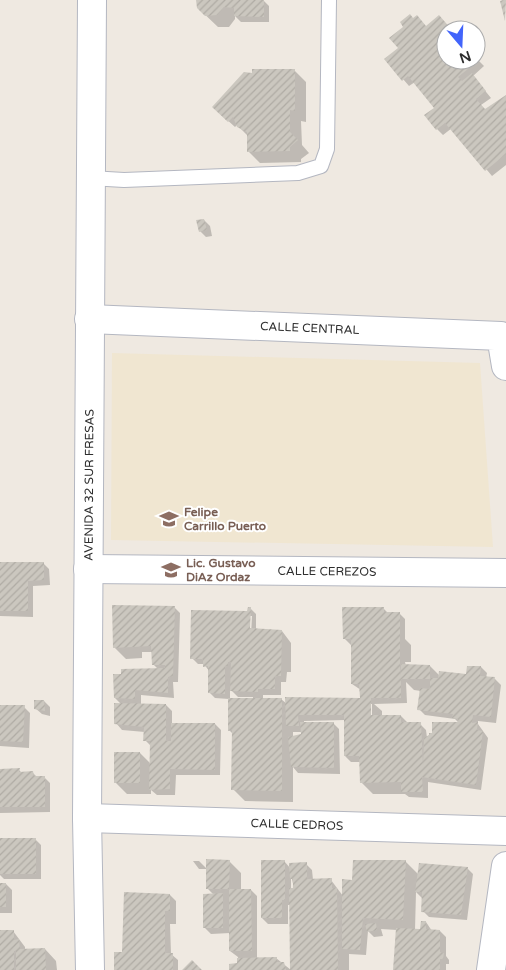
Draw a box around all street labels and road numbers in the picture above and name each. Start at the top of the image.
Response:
street label: CALLE CENTRAL [260,319,360,337]
street label: AVENIDA 32 SUR FRESAS [82,409,96,561]
street label: CALLE CEREZOS [277,564,377,579]
street label: CALLE CEDROS [250,816,343,833]

